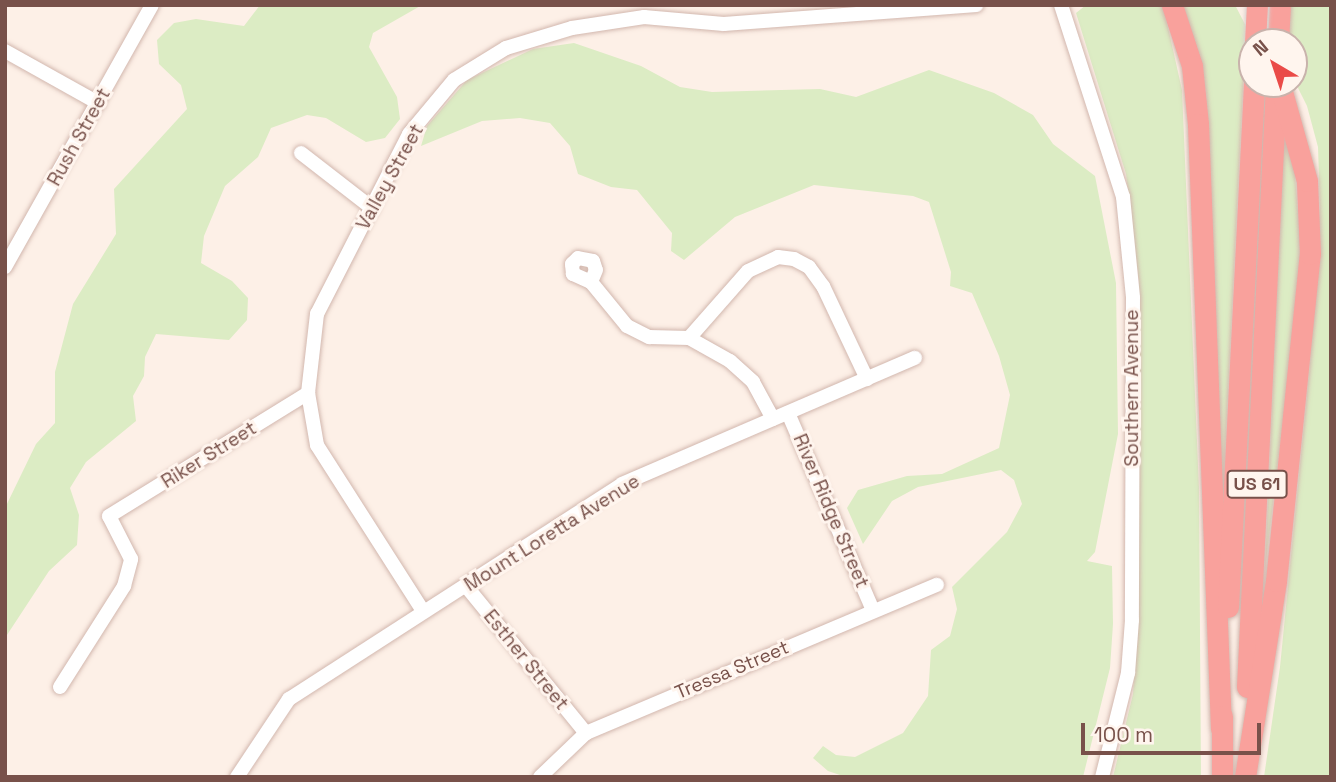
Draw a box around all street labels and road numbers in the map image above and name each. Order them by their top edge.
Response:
street label: Rush Street [43,84,115,190]
street label: Valley Street [352,120,428,234]
street label: Southern Avenue [1121,309,1143,467]
street label: Riker Street [157,417,261,493]
street label: River Ridge Street [788,431,874,591]
street label: Mount Loretta Avenue [460,470,644,596]
road number: US 61 [1226,470,1288,498]
street label: Esther Street [479,605,573,715]
street label: Tressa Street [672,636,792,704]

